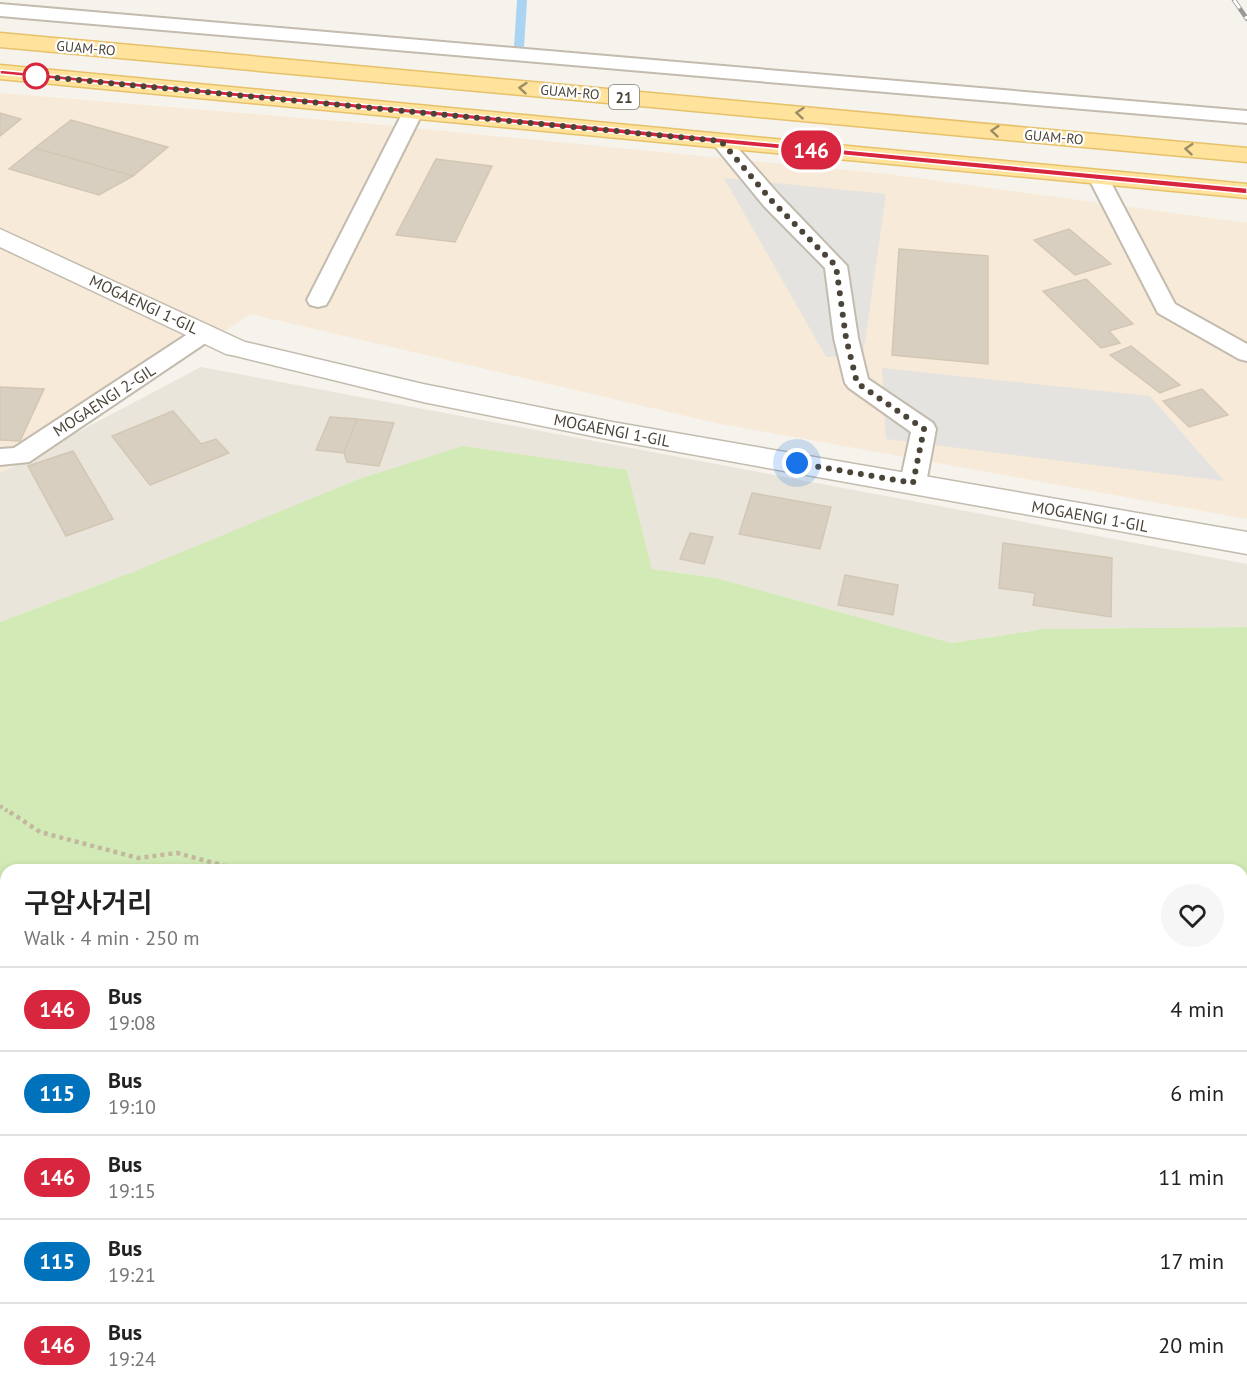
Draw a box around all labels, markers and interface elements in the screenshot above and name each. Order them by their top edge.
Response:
street label: GUAM-RO [56,36,116,60]
unlabelled marker [23,63,49,89]
street label: GUAM-RO [540,80,600,104]
one-way arrow [518,82,527,95]
road number: 21 [609,85,639,109]
one-way arrow [796,107,805,120]
one-way arrow [990,125,999,138]
street label: GUAM-RO [1024,125,1084,149]
line badge: 146 [776,130,846,170]
text: 146 [793,137,829,164]
one-way arrow [1184,143,1193,156]
street label: MOGAENGI 1-GIL [86,270,202,338]
street label: MOGAENGI 2-GIL [49,359,159,441]
street label: MOGAENGI 1-GIL [552,409,672,451]
your location [782,448,812,478]
street label: MOGAENGI 1-GIL [1030,496,1150,536]
text: 구암사거리 [24,884,153,921]
button: heart [1161,884,1224,947]
text: Walk · 4 min · 250 m [24,925,200,951]
text: Bus [108,982,142,1010]
text: 4 min [1170,995,1224,1023]
text: 146 [39,996,75,1023]
text: 19:08 [108,1010,156,1036]
text: Bus [108,1066,142,1094]
text: 6 min [1170,1079,1224,1107]
text: 115 [39,1080,75,1107]
text: 19:10 [108,1094,156,1120]
text: Bus [108,1150,142,1178]
text: 11 min [1158,1163,1224,1191]
text: 146 [39,1164,75,1191]
text: 19:15 [108,1178,156,1204]
text: Bus [108,1234,142,1262]
text: 17 min [1160,1247,1224,1275]
text: 115 [39,1248,75,1275]
text: 19:21 [108,1262,156,1288]
text: Bus [108,1318,142,1346]
text: 20 min [1158,1331,1224,1359]
text: 146 [39,1332,75,1359]
text: 19:24 [108,1346,156,1372]

